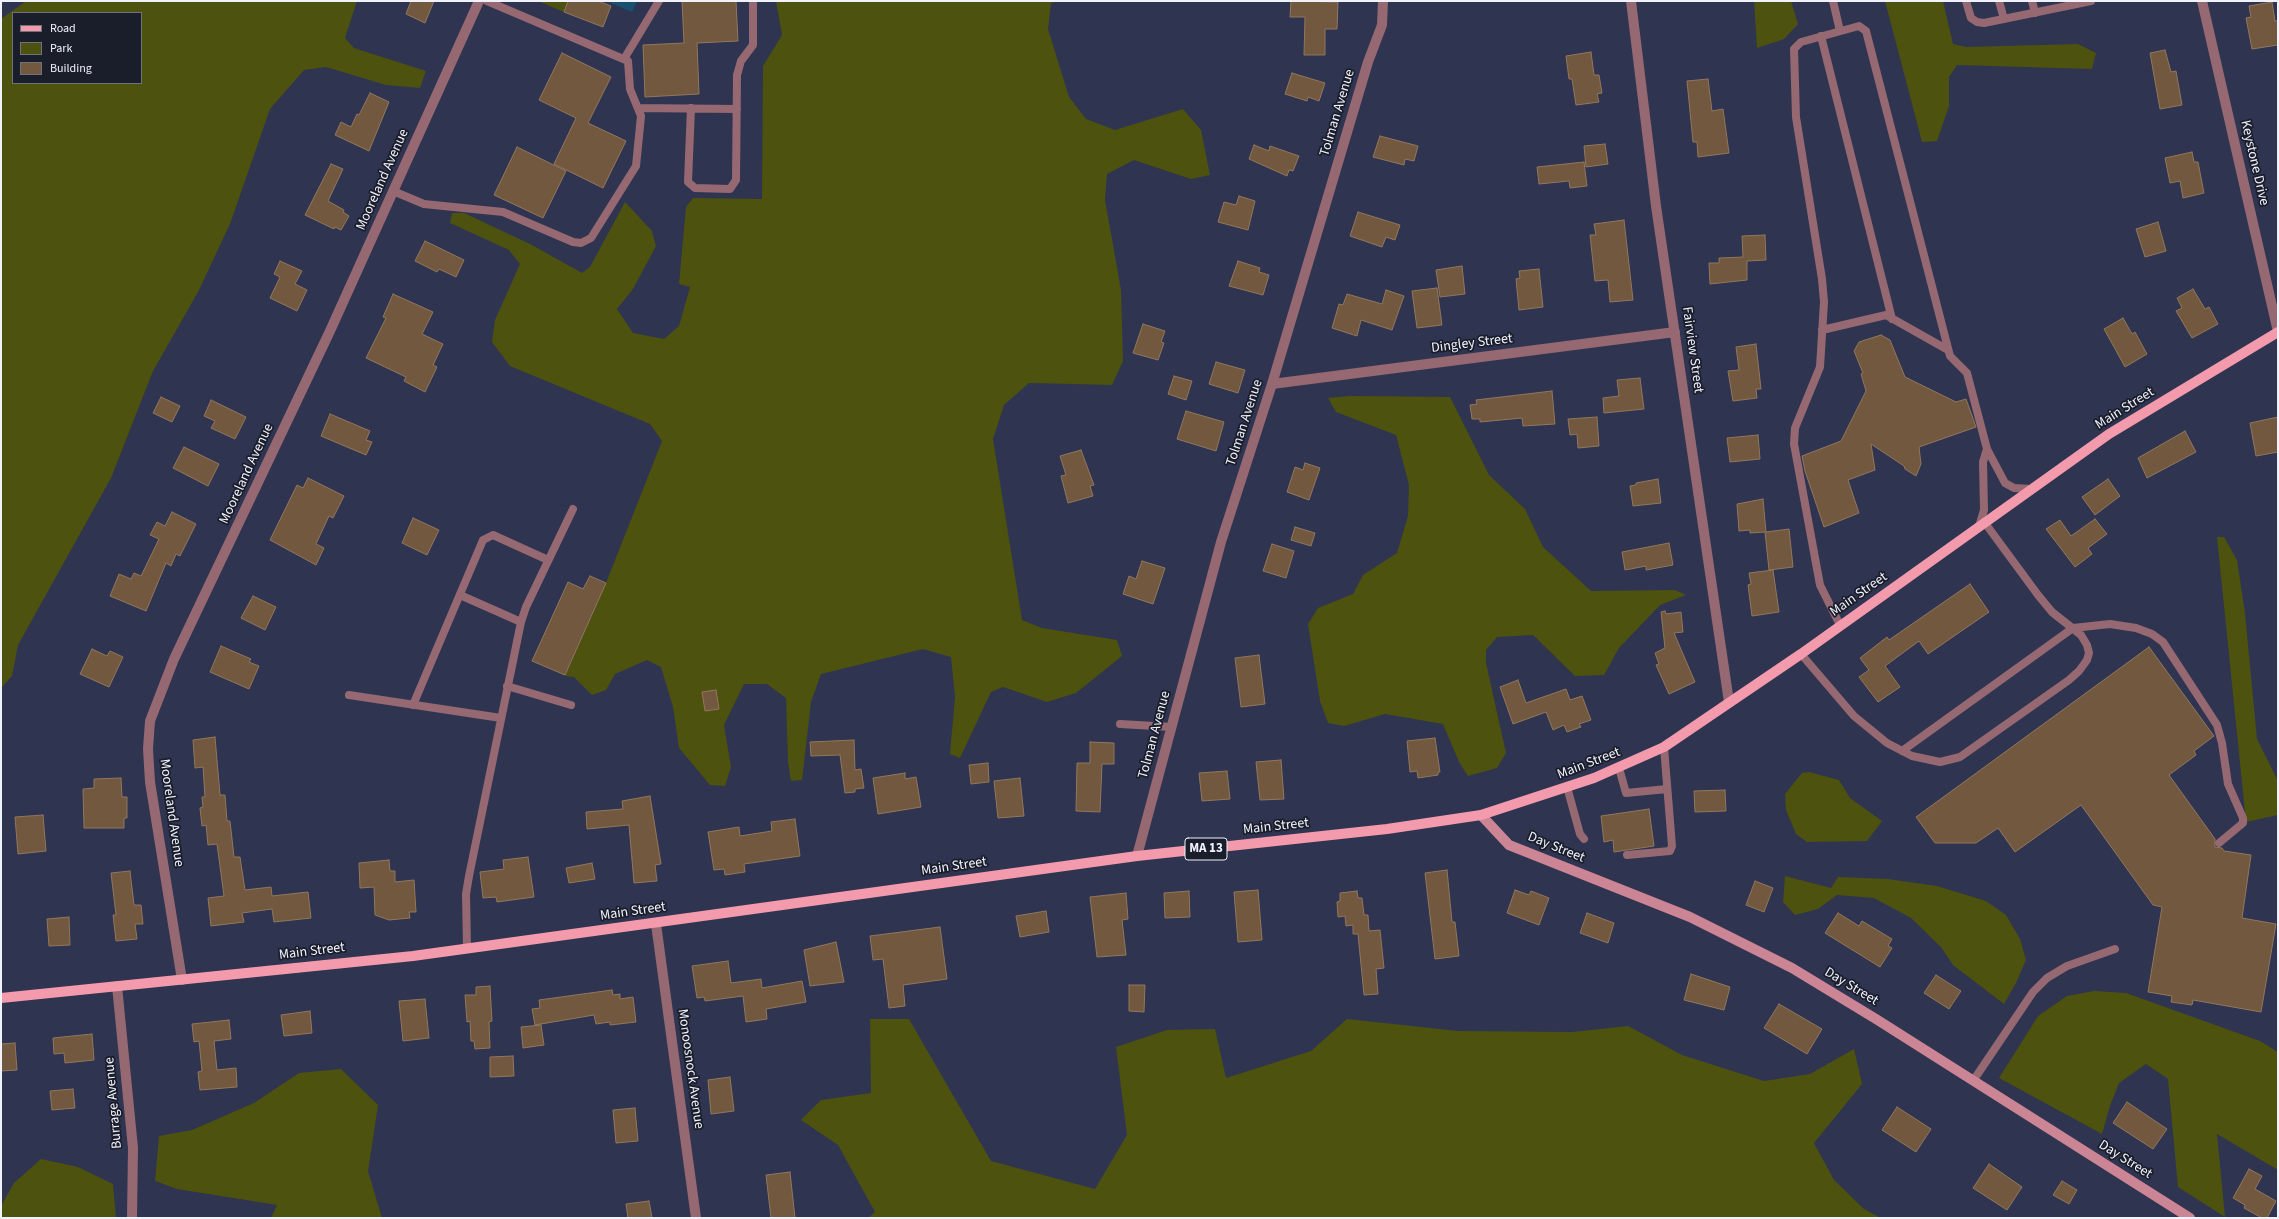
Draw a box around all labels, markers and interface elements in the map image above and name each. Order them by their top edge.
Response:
legend [12,12,142,84]
text: Road [50,20,76,37]
text: Park [50,40,72,57]
text: Building [50,60,92,77]
street label: Tolman Avenue [1317,68,1359,158]
street label: Keystone Drive [2236,119,2272,207]
street label: Mooreland Avenue [353,127,413,233]
street label: Fairview Street [1678,306,1706,394]
street label: Dingley Street [1430,331,1514,357]
street label: Tolman Avenue [1223,378,1267,468]
street label: Main Street [2092,384,2158,434]
street label: Mooreland Avenue [216,421,278,527]
street label: Main Street [1827,569,1891,621]
street label: Tolman Avenue [1135,689,1175,781]
street label: Main Street [1555,744,1623,784]
street label: Mooreland Avenue [155,758,187,868]
street label: Main Street [1242,815,1310,839]
street label: Day Street [1525,829,1587,867]
road number: MA 13 [1185,838,1227,860]
street label: Main Street [920,854,988,880]
street label: Main Street [599,899,667,925]
street label: Main Street [278,940,346,964]
street label: Day Street [1821,964,1881,1010]
street label: Monoosnock Avenue [673,1008,707,1130]
street label: Burrage Avenue [102,1056,126,1150]
street label: Day Street [2095,1137,2155,1183]

